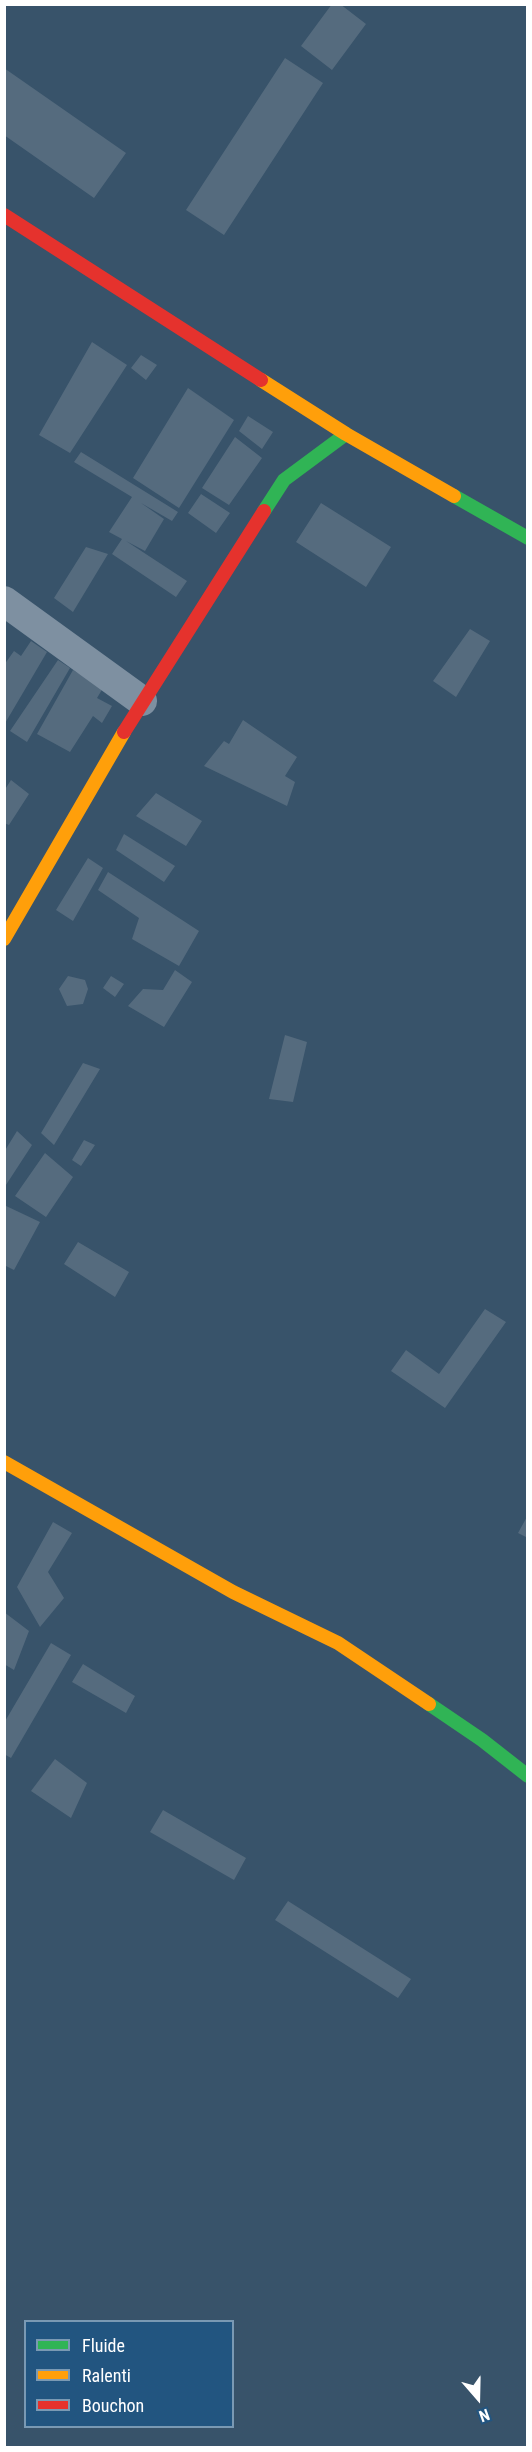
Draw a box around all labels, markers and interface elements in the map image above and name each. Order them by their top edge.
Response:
legend [24,2320,234,2428]
text: Fluide [82,2335,125,2356]
text: Ralenti [82,2365,131,2386]
north arrow [448,2368,508,2428]
text: Bouchon [82,2395,144,2416]
text: N [476,2405,492,2426]

